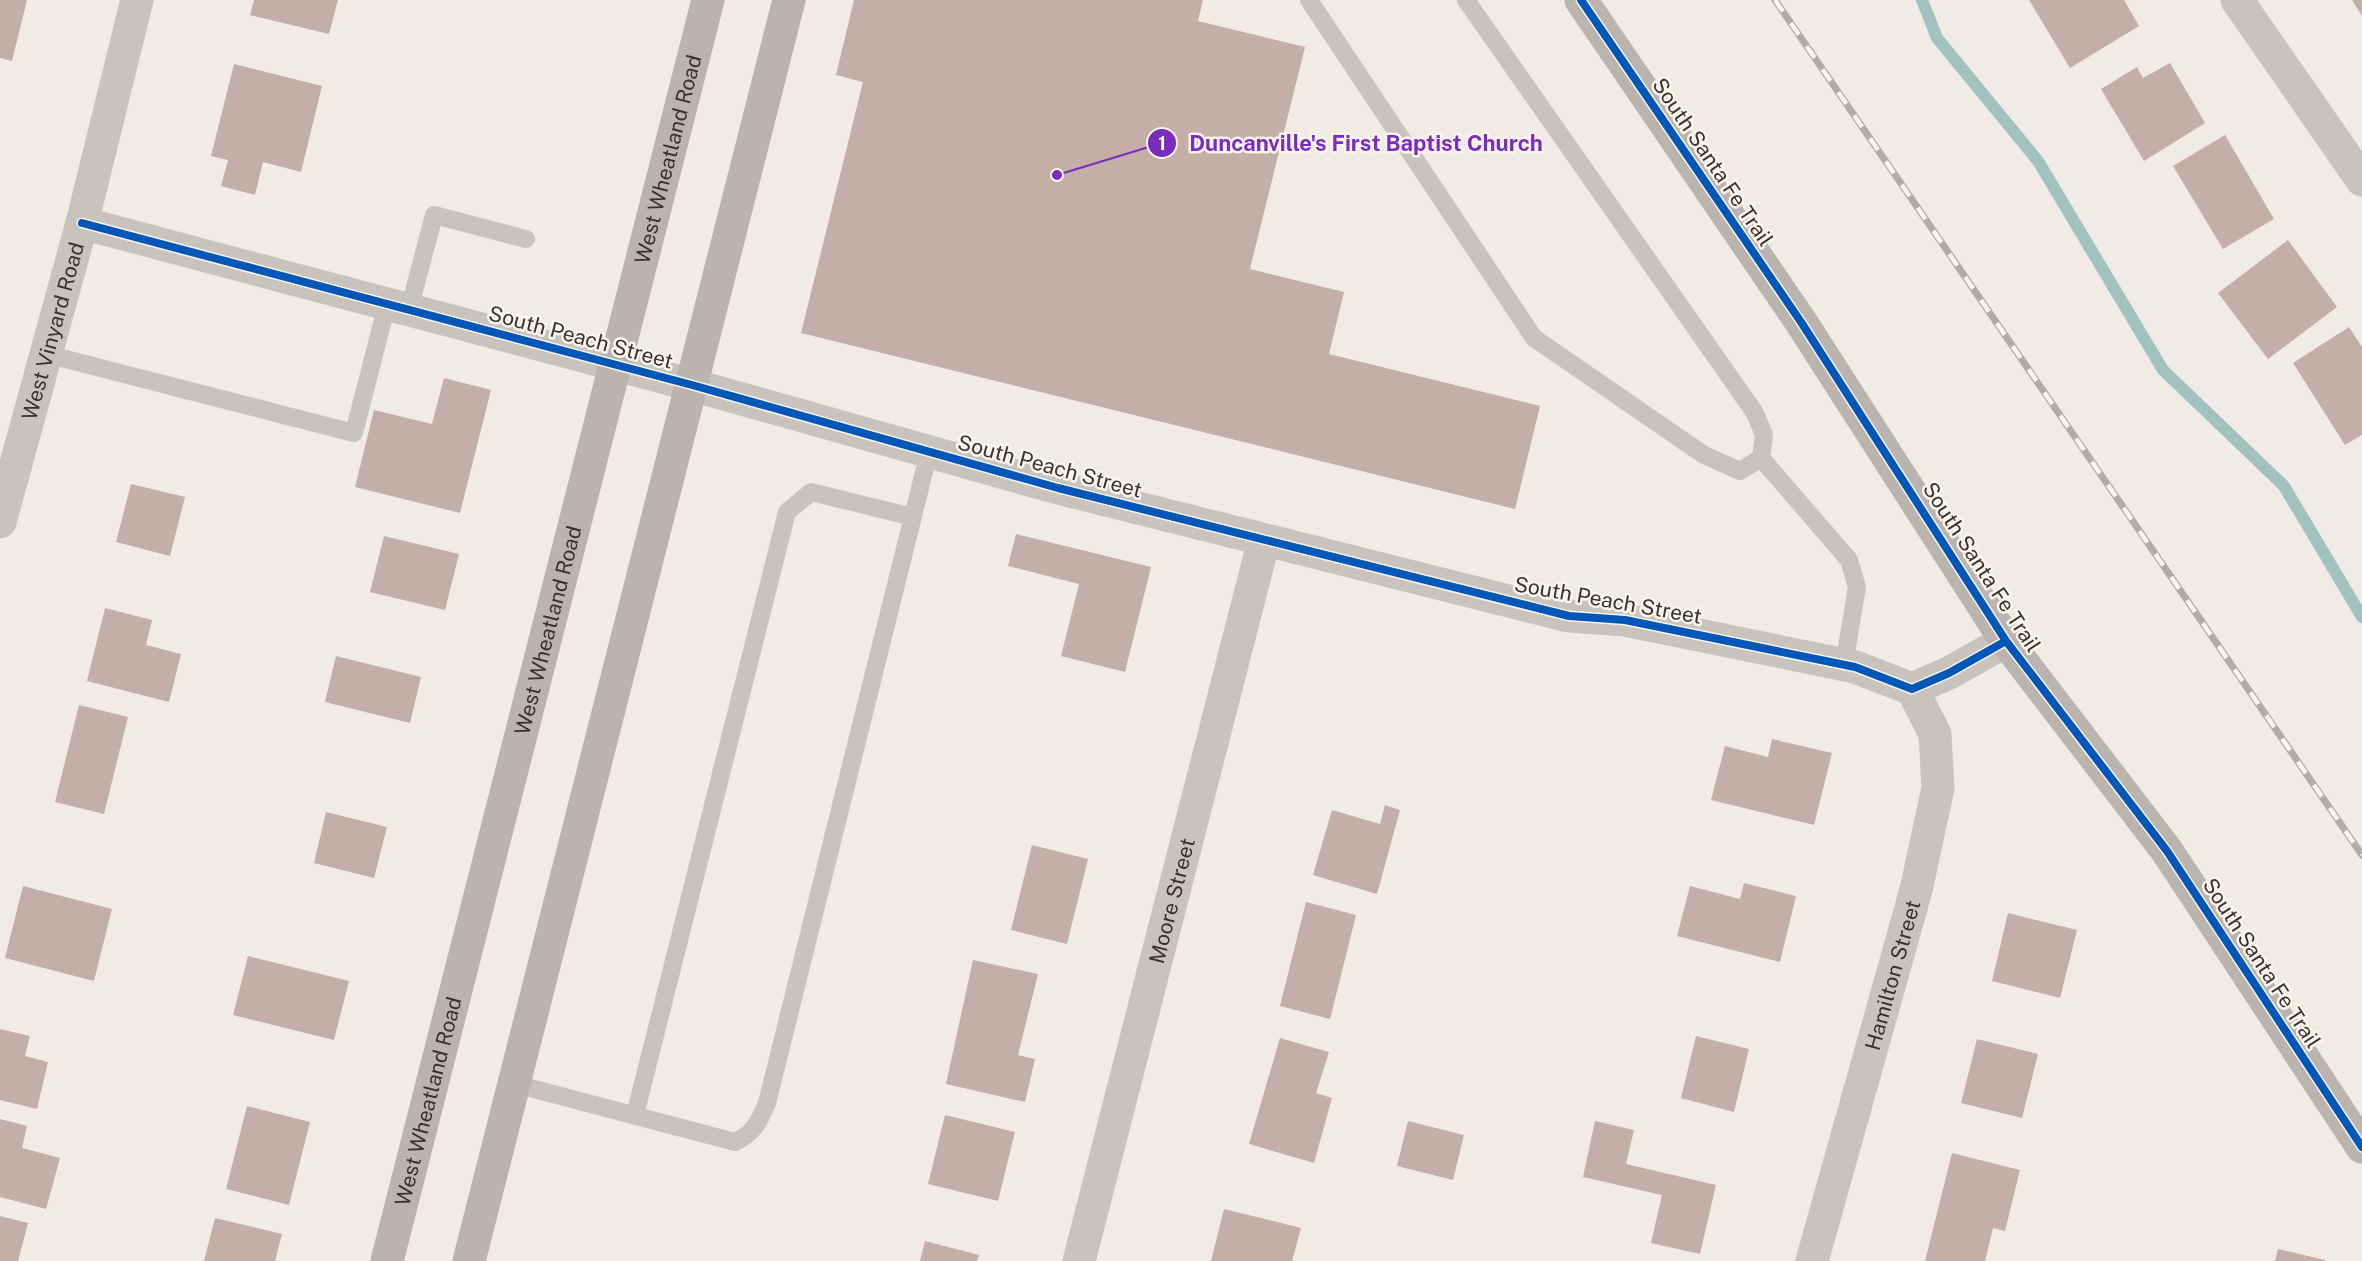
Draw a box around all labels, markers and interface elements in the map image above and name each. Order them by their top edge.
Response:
street label: West Wheatland Road [629,52,706,266]
street label: South Santa Fe Trail [1647,73,1779,251]
callout: Duncanville's First Baptist Church [1147,123,1555,163]
text: Duncanville's First Baptist Church [1189,130,1543,156]
text: 1 [1158,133,1166,154]
street label: West Vinyard Road [16,239,89,423]
street label: South Peach Street [486,300,676,374]
street label: South Peach Street [955,429,1145,503]
street label: South Santa Fe Trail [1918,477,2046,657]
street label: West Wheatland Road [509,523,586,737]
street label: South Peach Street [1512,571,1704,629]
street label: Moore Street [1143,835,1200,966]
street label: South Santa Fe Trail [2198,873,2326,1053]
street label: Hamilton Street [1859,897,1925,1053]
street label: West Wheatland Road [389,994,466,1208]

